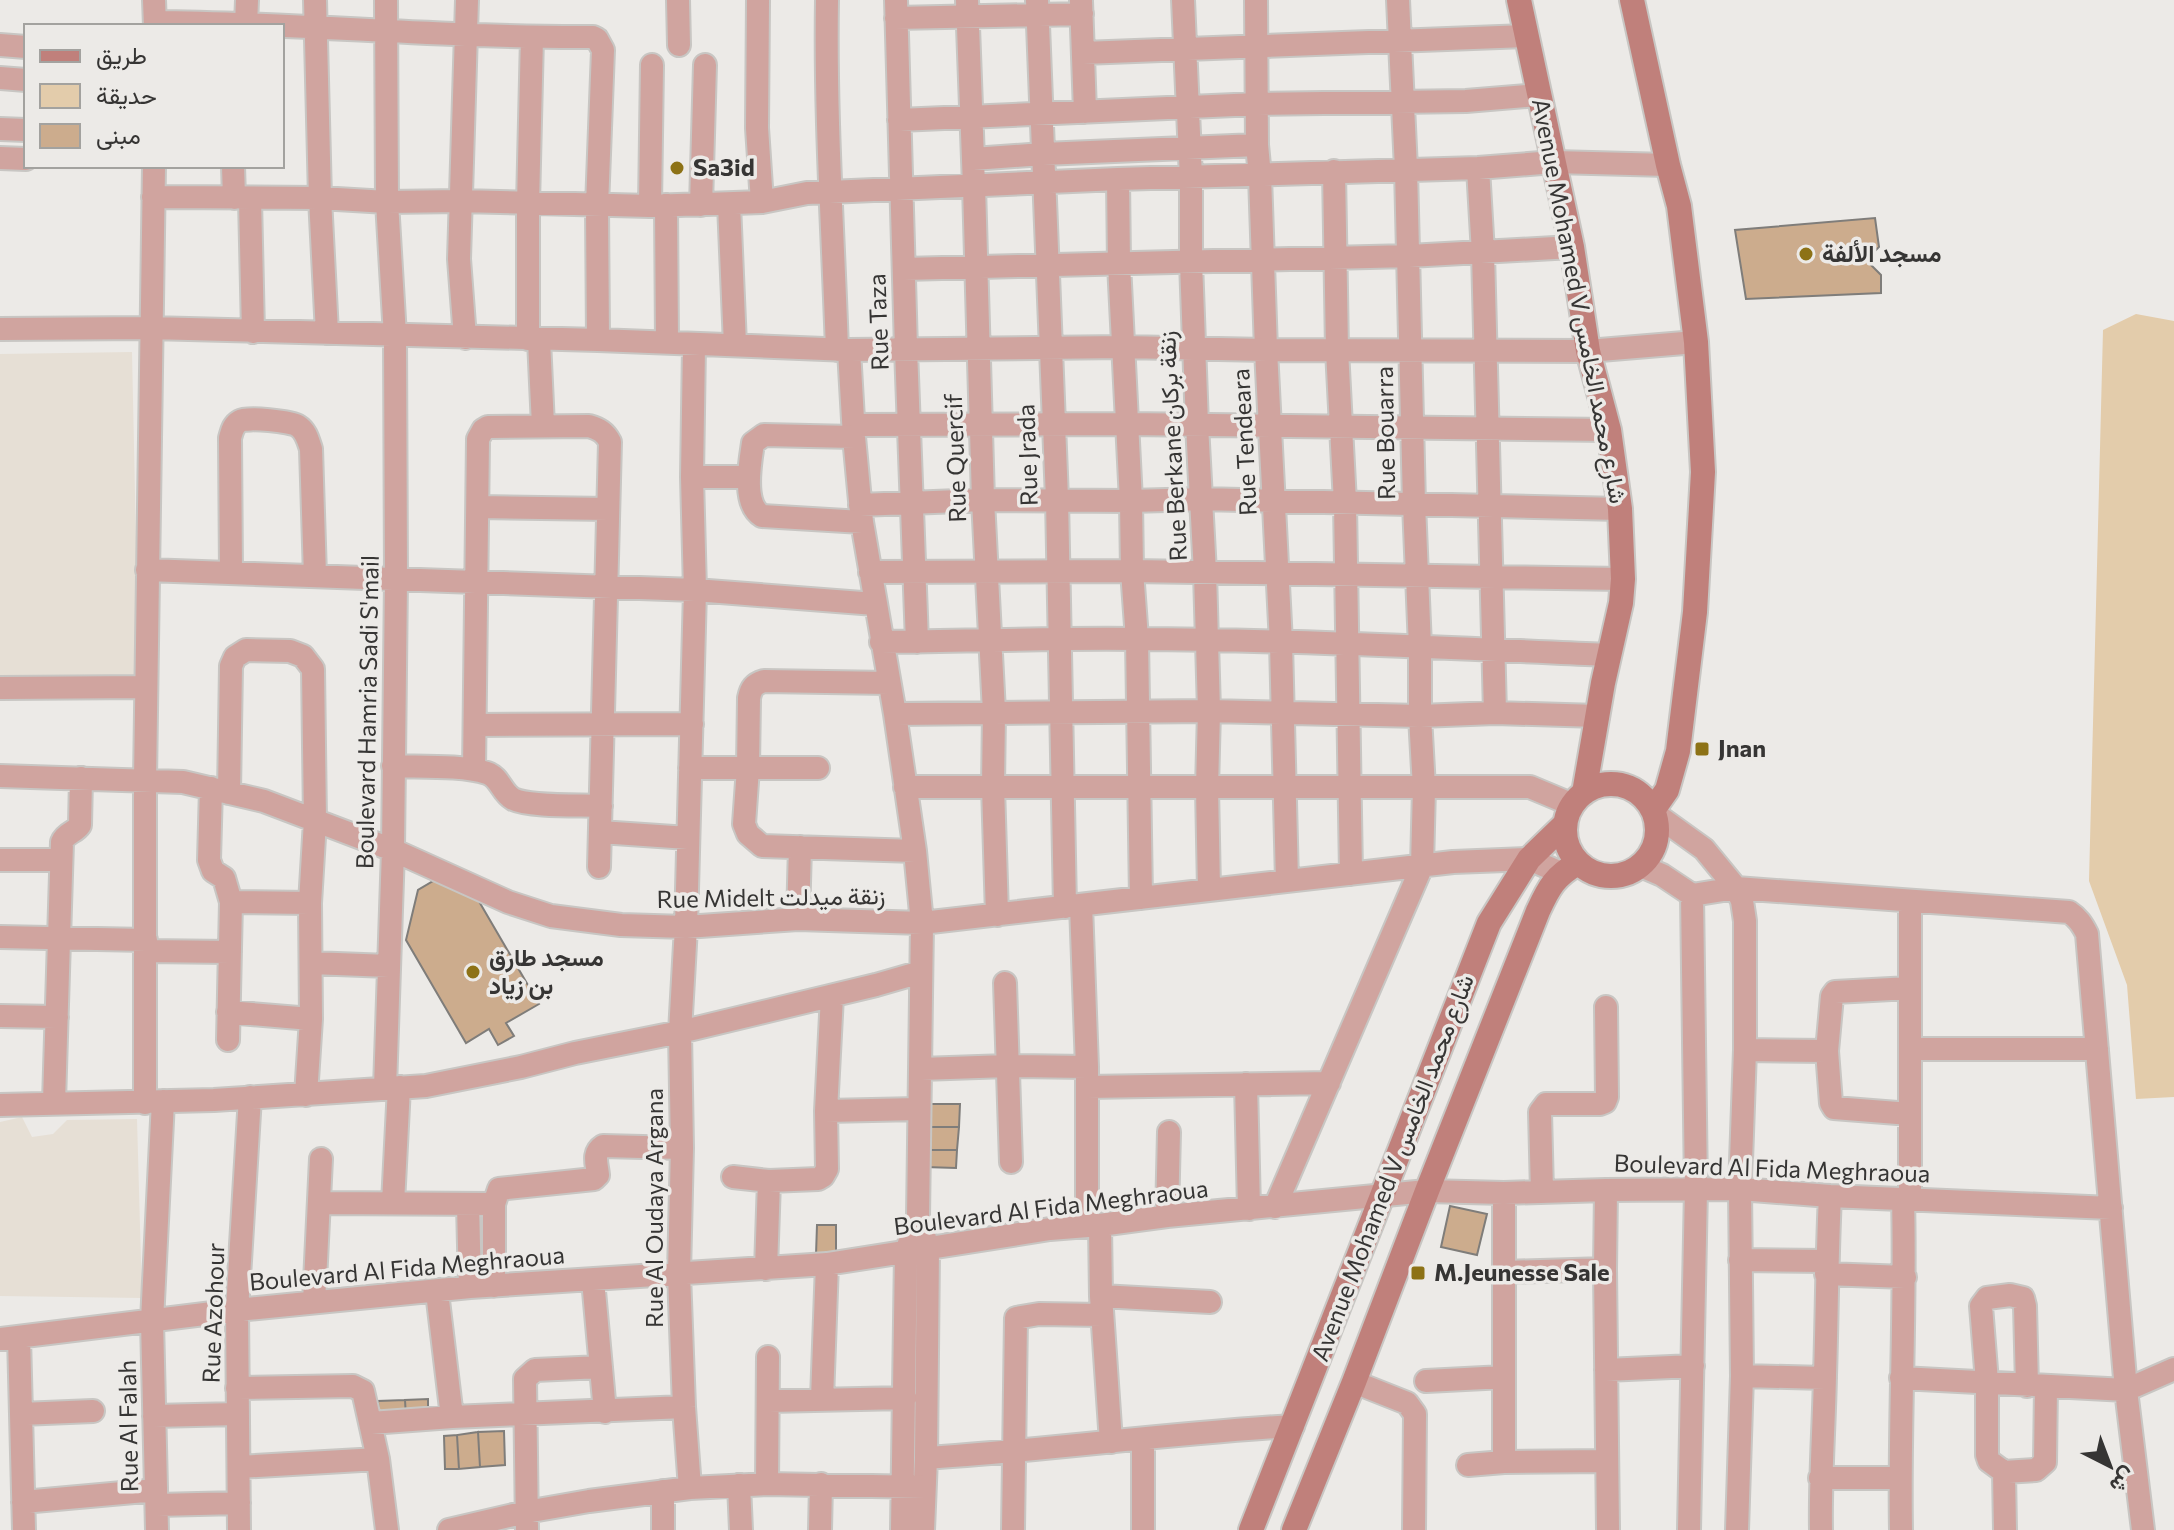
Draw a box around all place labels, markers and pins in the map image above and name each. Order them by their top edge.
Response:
place label: Sa3id [693,152,755,181]
marker: Sa3id [668,159,686,177]
place label: مسجد الألفة [1822,238,1942,268]
marker: مسجد الألفة [1797,245,1815,263]
place label: Jnan [1718,733,1766,762]
marker: Jnan [1693,740,1711,758]
place label: مسجد طارق بن زياد [489,942,604,1001]
marker: مسجد طارق بن زياد [464,963,482,981]
place label: M.Jeunesse Sale [1434,1257,1610,1286]
marker: M.Jeunesse Sale [1409,1264,1427,1282]

